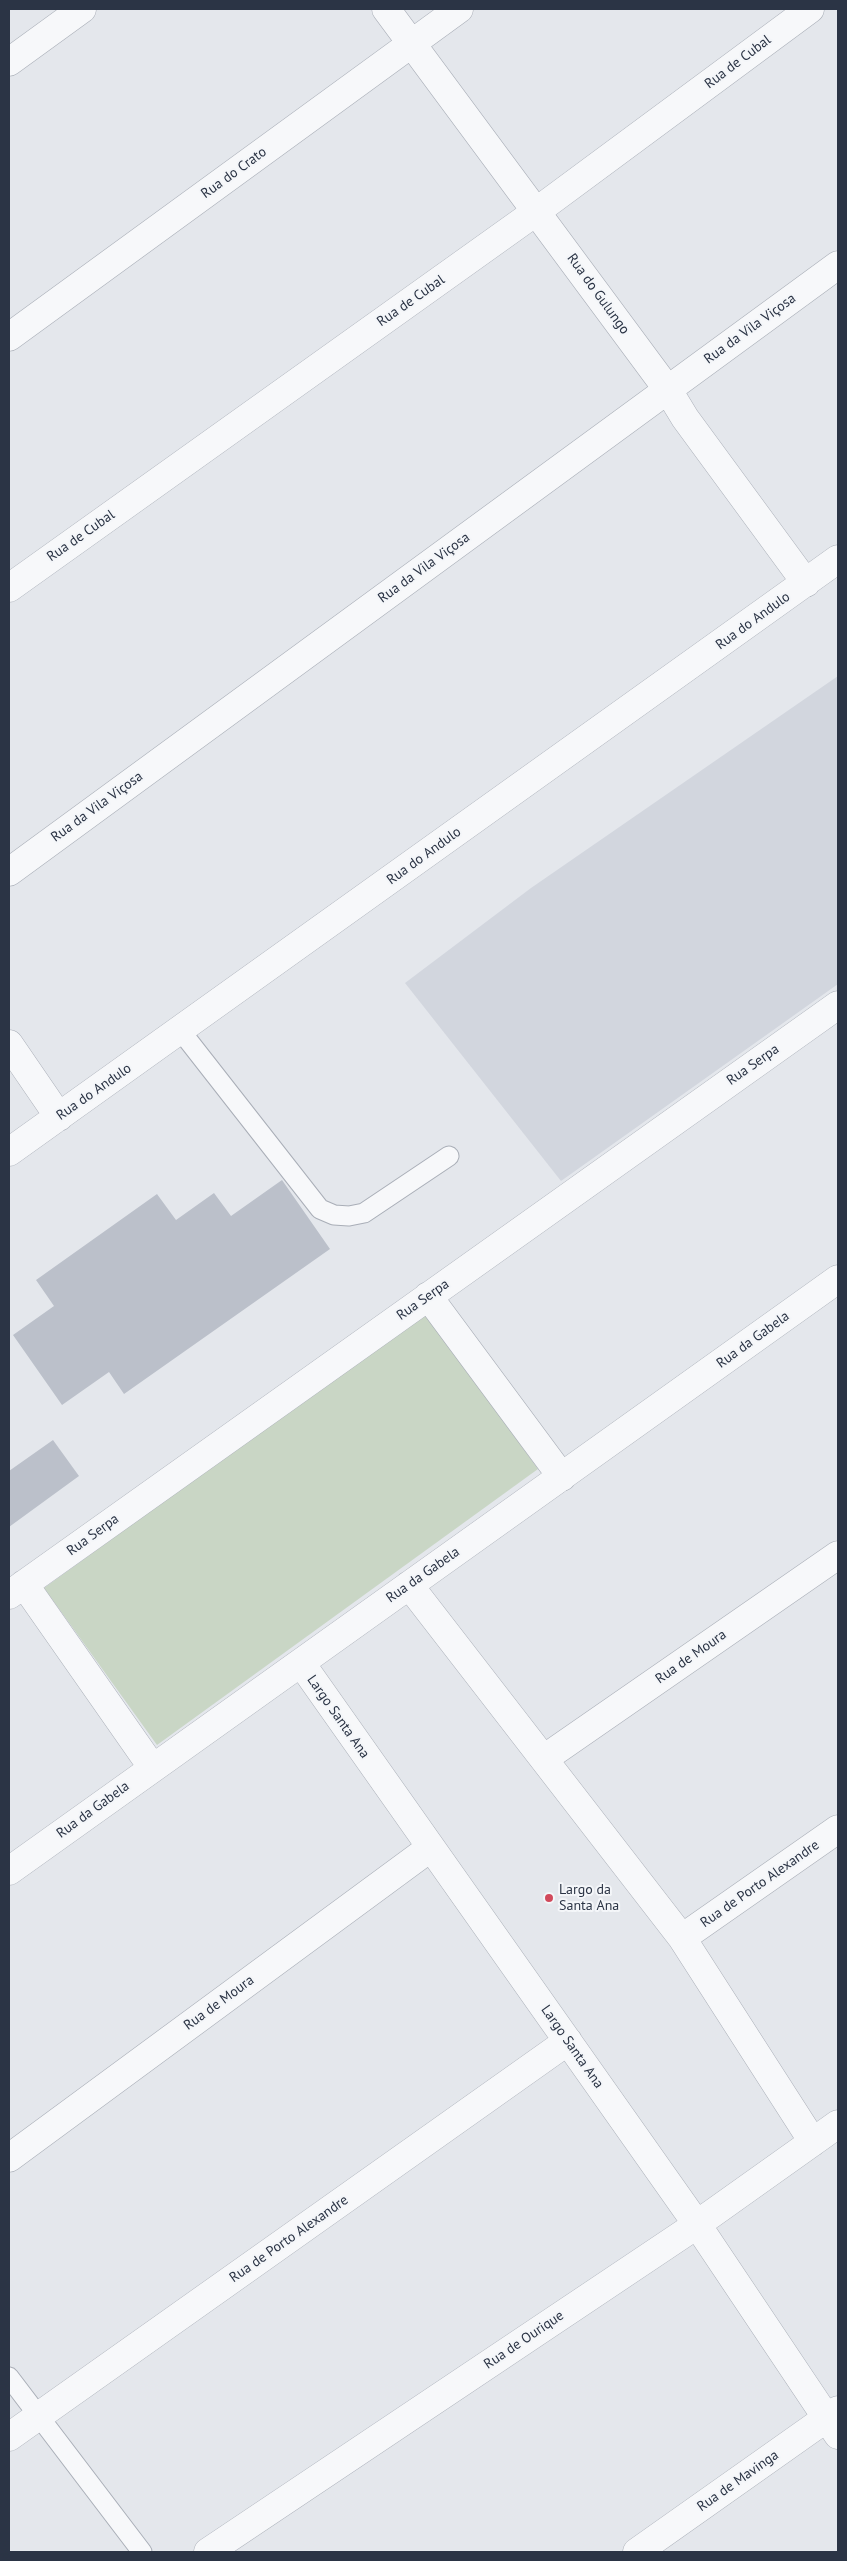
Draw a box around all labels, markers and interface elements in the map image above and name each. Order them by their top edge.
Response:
street label: Rua de Cubal [702,32,774,92]
street label: Rua do Crato [198,144,270,202]
street label: Rua do Gulungo [563,250,633,338]
street label: Rua de Cubal [374,272,448,330]
street label: Rua da Vila Viçosa [701,290,799,368]
street label: Rua de Cubal [44,507,118,565]
street label: Rua da Vila Viçosa [375,529,473,607]
street label: Rua do Andulo [713,588,793,654]
street label: Rua da Vila Viçosa [48,768,146,846]
street label: Rua do Andulo [384,823,464,889]
street label: Rua Serpa [724,1041,782,1089]
street label: Rua do Andulo [53,1060,135,1124]
street label: Rua Serpa [394,1276,452,1324]
street label: Rua da Gabela [713,1308,793,1372]
street label: Rua Serpa [64,1510,122,1560]
street label: Rua da Gabela [383,1543,463,1607]
street label: Rua de Moura [652,1626,730,1688]
street label: Largo Santa Ana [303,1672,373,1762]
street label: Rua da Gabela [53,1778,133,1842]
street label: Rua de Porto Alexandre [697,1837,823,1931]
place label: Largo da Santa Ana [559,1882,619,1914]
marker: Largo da Santa Ana [543,1892,555,1904]
street label: Rua de Moura [181,1972,257,2034]
street label: Largo Santa Ana [537,2002,607,2092]
street label: Rua de Porto Alexandre [226,2192,352,2286]
street label: Rua de Ourique [481,2307,567,2373]
street label: Rua de Mavinga [694,2447,782,2515]

